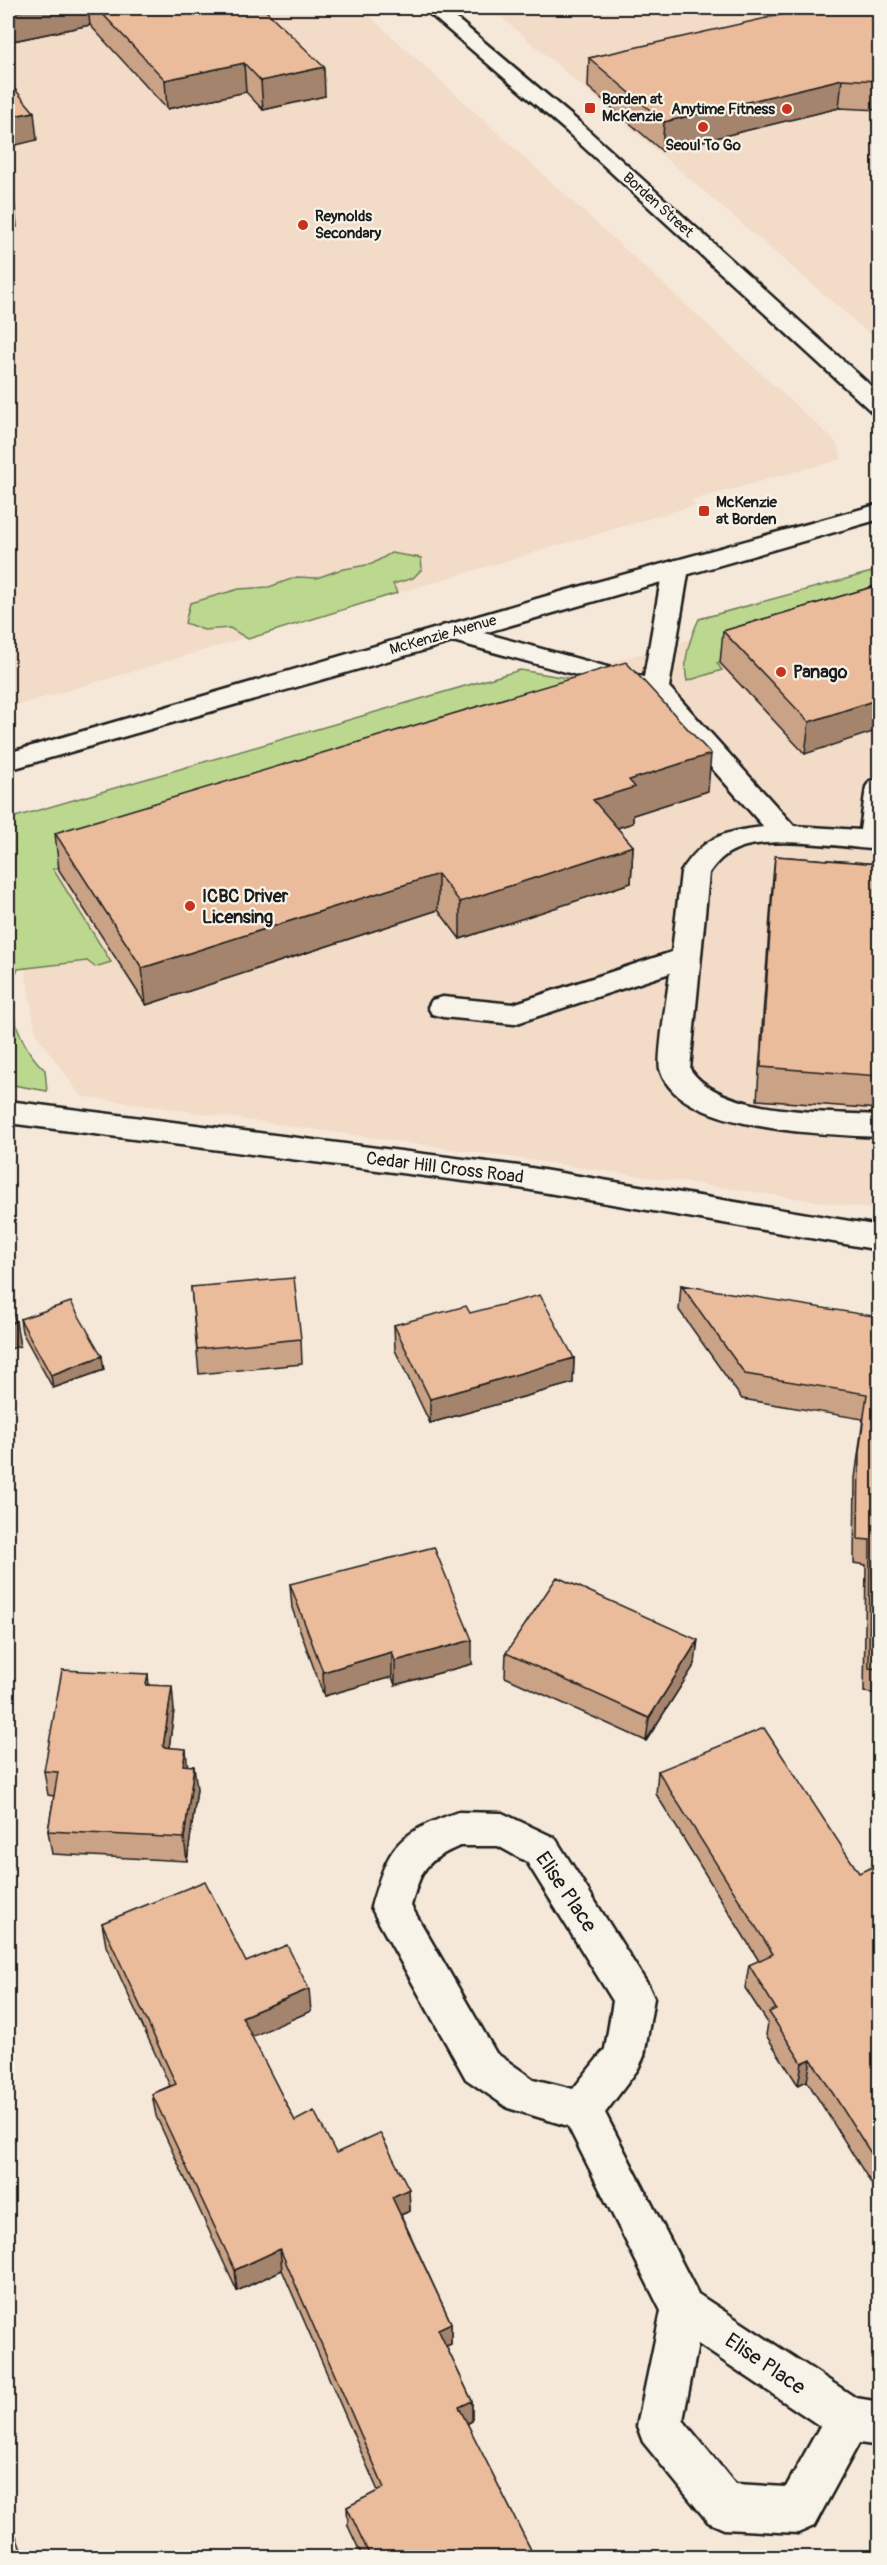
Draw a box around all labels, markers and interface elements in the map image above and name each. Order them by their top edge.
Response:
place label: Borden at McKenzie [602,90,664,126]
place label: Anytime Fitness [671,100,775,119]
marker: Borden at McKenzie [583,101,597,115]
marker: Anytime Fitness [780,102,794,116]
marker: Seoul To Go [696,120,710,134]
place label: Seoul To Go [665,136,741,155]
street label: Borden Street [619,168,698,242]
place label: Reynolds Secondary [315,207,382,243]
marker: Reynolds Secondary [296,218,310,232]
place label: McKenzie at Borden [716,493,778,529]
marker: McKenzie at Borden [697,504,711,518]
street label: McKenzie Avenue [387,611,499,659]
place label: Panago [793,661,848,684]
marker: Panago [774,665,788,679]
place label: ICBC Driver Licensing [202,885,289,929]
marker: ICBC Driver Licensing [183,899,197,913]
street label: Cedar Hill Cross Road [365,1147,525,1189]
street label: Elise Place [529,1847,603,1938]
street label: Elise Place [720,2327,811,2401]

